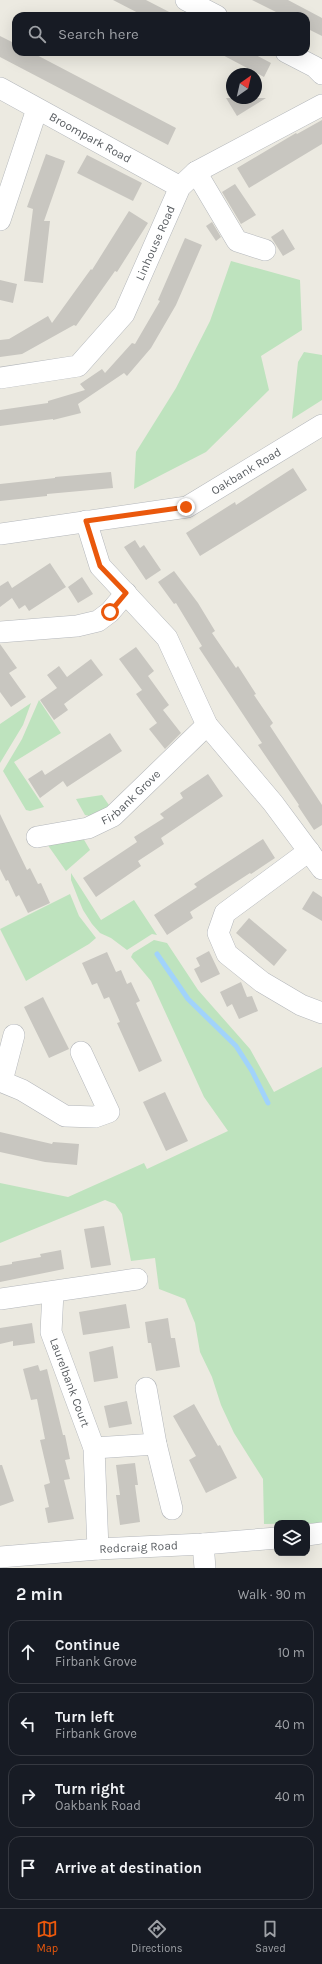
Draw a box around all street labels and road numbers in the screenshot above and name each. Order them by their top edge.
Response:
street label: Broompark Road [47,109,134,166]
street label: Linhouse Road [133,203,178,283]
street label: Oakbank Road [208,445,284,498]
street label: Firbank Grove [99,767,163,828]
street label: Laurelbank Court [47,1336,93,1430]
street label: Redcraig Road [99,1538,178,1556]

